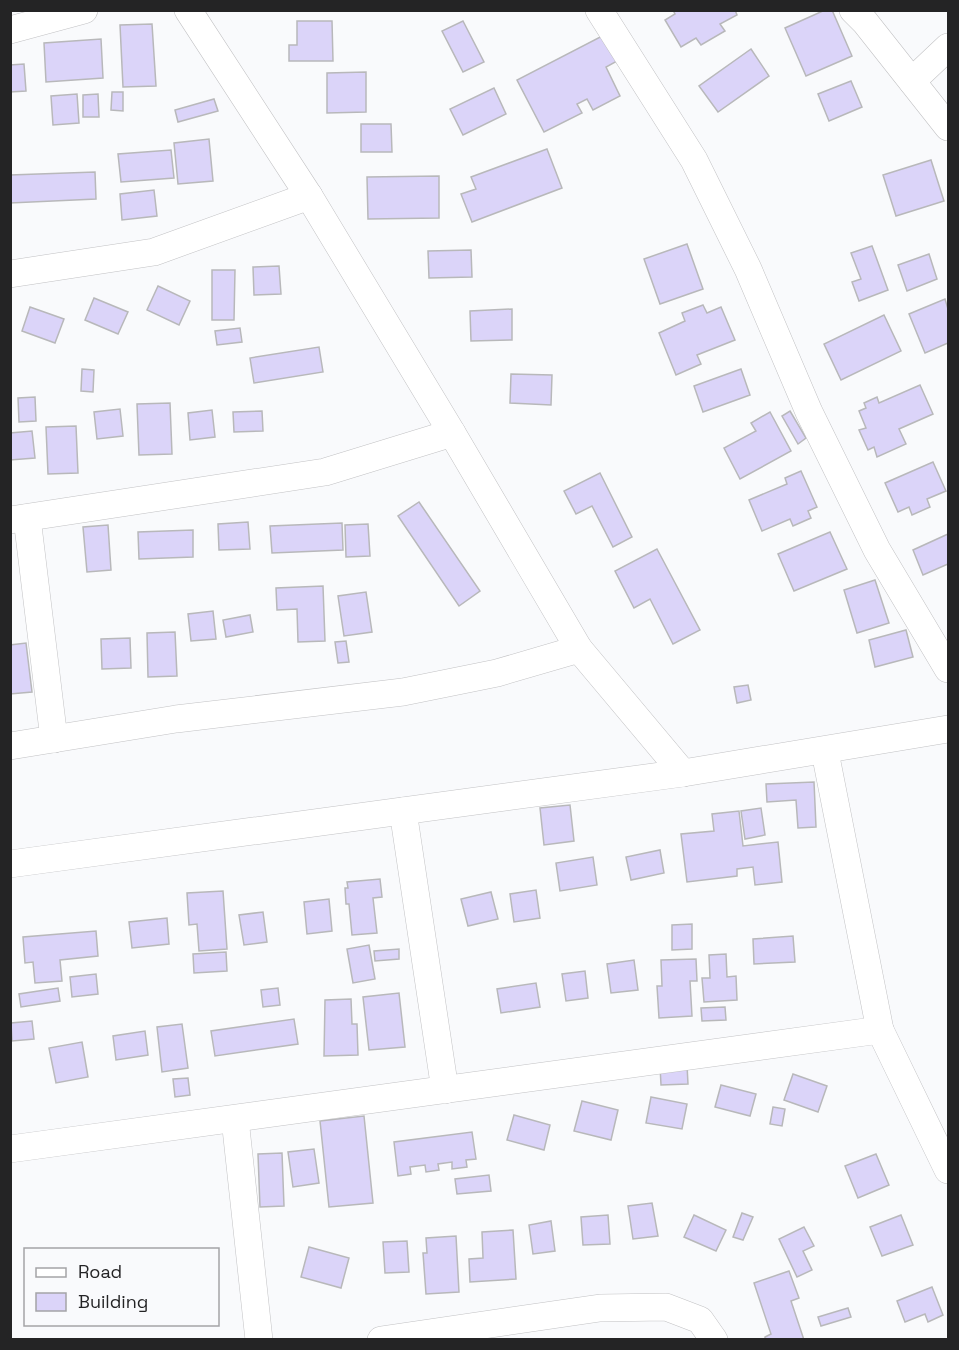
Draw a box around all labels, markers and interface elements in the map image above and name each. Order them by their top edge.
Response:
legend [24,1248,219,1326]
text: Road [78,1260,122,1283]
text: Building [78,1290,148,1313]

